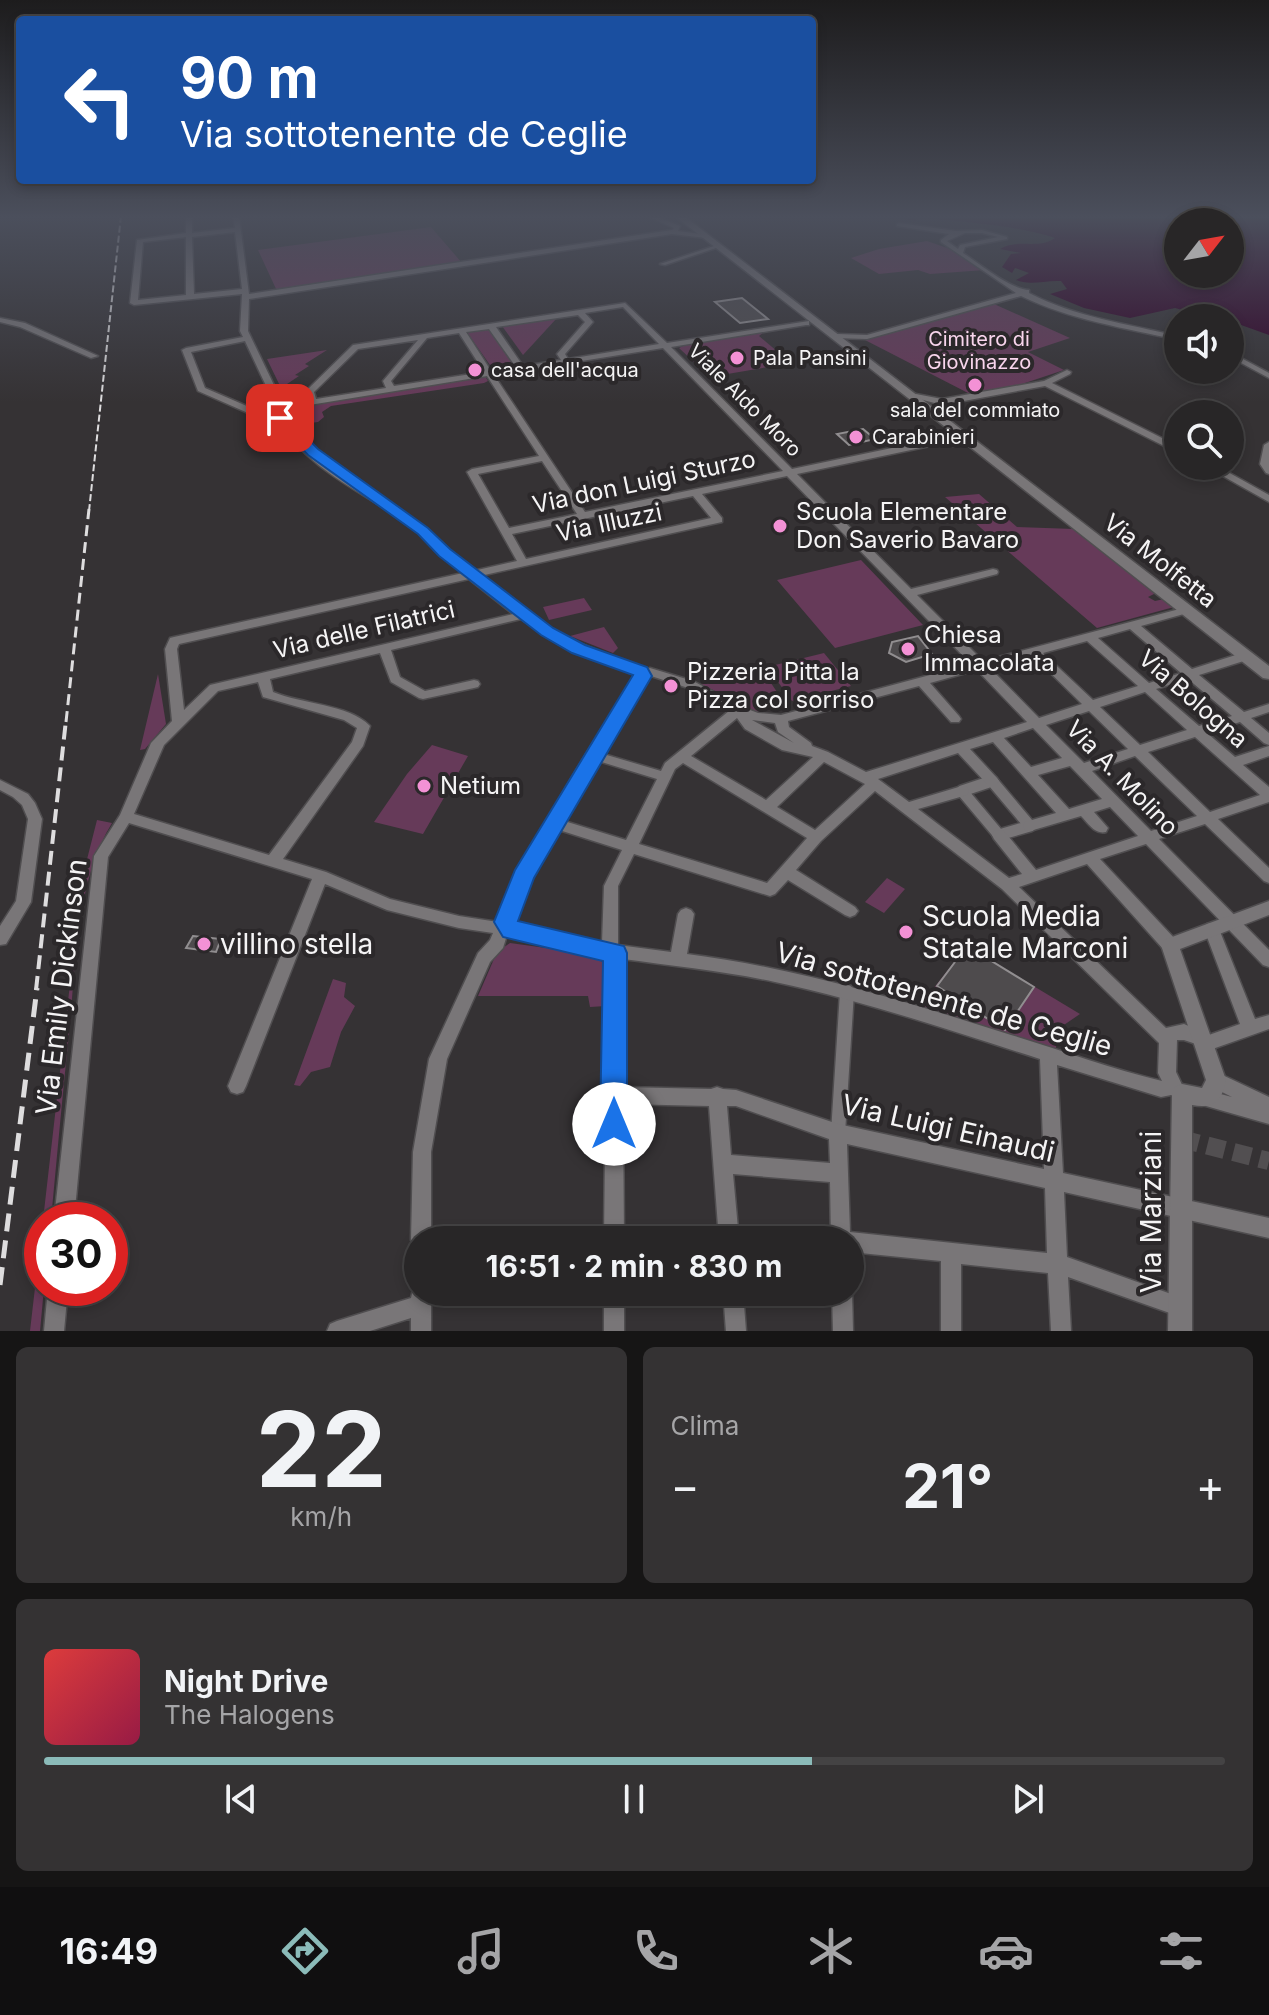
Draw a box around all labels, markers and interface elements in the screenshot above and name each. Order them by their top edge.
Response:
text: 90 m [180,44,319,112]
icon: left [48,48,152,152]
text: Via sottotenente de Ceglie [180,112,628,156]
north arrow [1164,208,1244,288]
map controls [1164,208,1244,480]
button: sound [1164,304,1244,384]
park label: Cimitero di Giovinazzo [927,327,1031,374]
street label: Viale Aldo Moro [684,339,806,461]
place label: Pala Pansini [753,346,867,370]
marker: Pala Pansini [728,349,746,367]
place label: casa dell'acqua [491,358,639,382]
marker: casa dell'acqua [466,361,484,379]
marker: sala del commiato [966,376,984,394]
pin [246,384,314,452]
icon: arrive [258,396,302,440]
place label: sala del commiato [890,398,1060,422]
button: search [1164,400,1244,480]
place label: Carabinieri [872,425,975,449]
marker: Carabinieri [847,428,865,446]
street label: Via don Luigi Sturzo [530,444,758,519]
street label: Via Illuzzi [553,497,664,548]
place label: Scuola Elementare Don Saverio Bavaro [796,497,1019,554]
street label: Via Molfetta [1098,508,1223,614]
marker: Scuola Elementare Don Saverio Bavaro [771,517,789,535]
street label: Via delle Filatrici [270,595,458,665]
place label: Chiesa Immacolata [924,620,1055,677]
marker: Chiesa Immacolata [899,640,917,658]
street label: Via Bologna [1133,643,1254,754]
place label: Pizzeria Pitta la Pizza col sorriso [687,657,874,714]
marker: Pizzeria Pitta la Pizza col sorriso [662,677,680,695]
street label: Via A. Molino [1060,714,1185,841]
place label: Netium [440,771,521,800]
marker: Netium [415,777,433,795]
street label: Via Emily Dickinson [28,857,94,1117]
place label: Scuola Media Statale Marconi [922,899,1128,965]
marker: Scuola Media Statale Marconi [897,923,915,941]
place label: villino stella [220,927,373,961]
marker: villino stella [195,935,213,953]
street label: Via sottotenente de Ceglie [772,935,1116,1063]
position arrow [572,1082,656,1166]
street label: Via Luigi Einaudi [838,1087,1058,1169]
street label: Via Marziani [1134,1131,1168,1293]
speed limit sign: 30 [24,1202,128,1306]
text: 16:51 · 2 min · 830 m [486,1248,782,1284]
text: 22 [256,1386,387,1512]
text: Clima [671,1410,739,1441]
text: 21° [902,1450,993,1522]
text: − [671,1459,700,1513]
text: + [1196,1459,1225,1513]
text: km/h [290,1501,352,1532]
text: Night Drive [164,1663,328,1699]
text: The Halogens [164,1699,335,1730]
icon: previous [219,1777,263,1821]
icon: pause [612,1777,656,1821]
icon: next [1006,1777,1050,1821]
icon: directions [277,1923,333,1979]
icon: music [453,1923,509,1979]
icon: phone [628,1923,684,1979]
icon: climate [803,1923,859,1979]
icon: car [978,1923,1034,1979]
icon: filters [1153,1923,1209,1979]
text: 16:49 [60,1929,158,1973]

